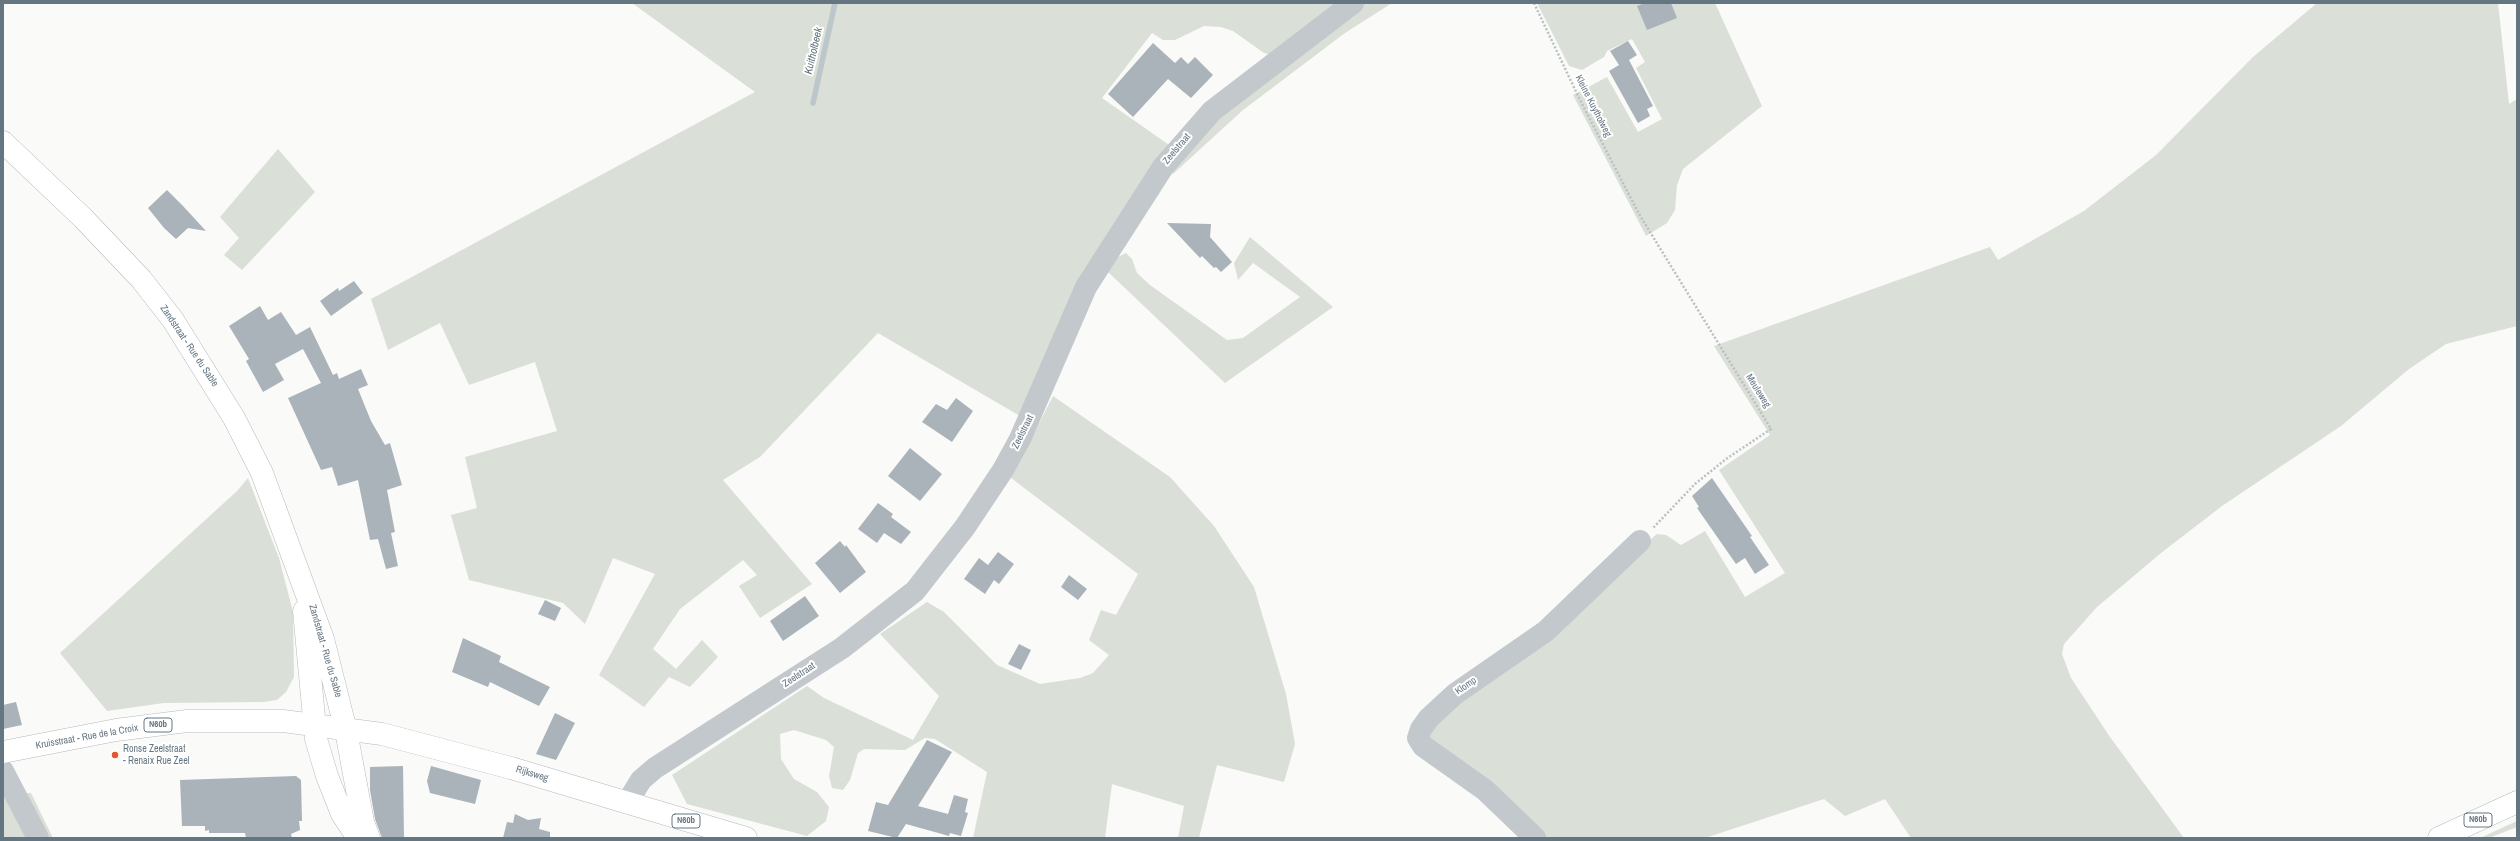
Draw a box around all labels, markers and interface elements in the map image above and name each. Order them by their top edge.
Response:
water label: Kuitholbeek [802,26,826,76]
street label: Kleine Kuytholweg [1572,73,1614,139]
street label: Zeelstraat [1161,131,1193,167]
street label: Zandstraat - Rue du Sable [157,303,221,389]
street label: Meuleweg [1743,372,1773,410]
street label: Zeelstraat [1010,413,1036,451]
street label: Zandstraat - Rue du Sable [306,603,344,699]
street label: Zeelstraat [780,660,818,690]
street label: Klomp [1453,674,1479,698]
road number: N60b [144,718,172,732]
street label: Kruisstraat - Rue de la Croix [35,722,139,752]
place label: Ronse Zeelstraat - Renaix Rue Zeel [123,743,190,766]
marker: Ronse Zeelstraat - Renaix Rue Zeel [110,750,120,760]
street label: Rijksweg [514,763,550,785]
road number: N60b [2464,813,2492,827]
road number: N60b [672,814,700,828]

